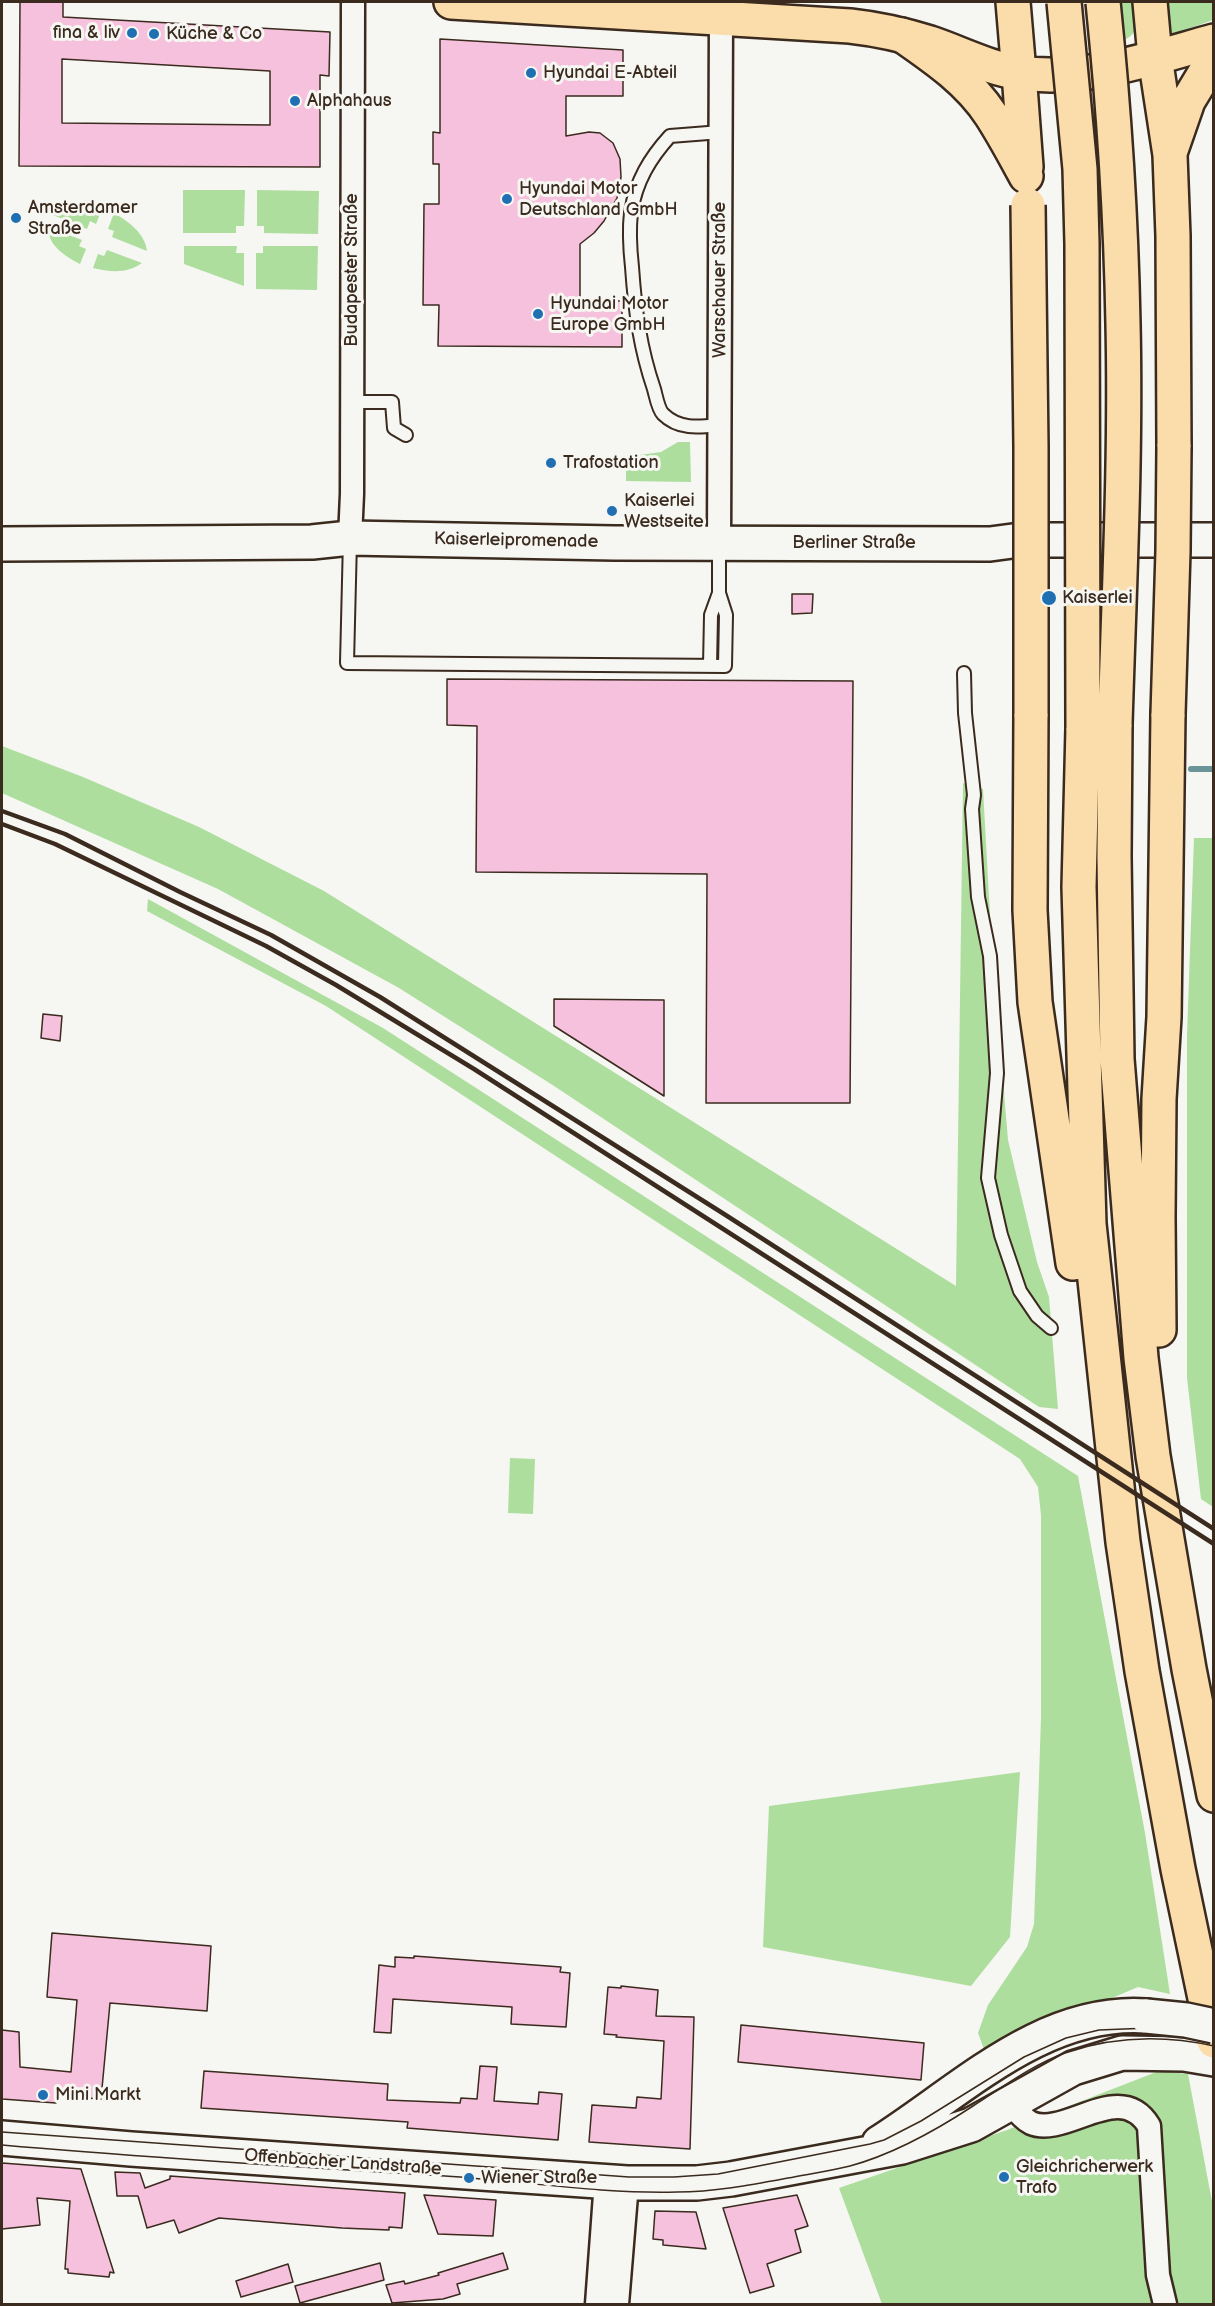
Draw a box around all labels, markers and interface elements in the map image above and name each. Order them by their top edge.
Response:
place label: fina & liv [53,22,120,44]
place label: Küche & Co [166,23,262,45]
marker: fina & liv [125,26,139,40]
marker: Küche & Co [147,27,161,41]
place label: Hyundai E-Abteil [543,62,677,84]
marker: Hyundai E-Abteil [524,66,538,80]
place label: Alphahaus [307,90,392,112]
marker: Alphahaus [288,94,302,108]
place label: Hyundai Motor Deutschland GmbH [519,178,678,220]
marker: Hyundai Motor Deutschland GmbH [500,192,514,206]
street label: Budapester Straße [341,193,363,347]
place label: Amsterdamer Straße [28,197,137,240]
street label: Warschauer Straße [709,202,731,358]
marker: Amsterdamer Straße [9,211,23,225]
place label: Hyundai Motor Europe GmbH [550,293,668,336]
marker: Hyundai Motor Europe GmbH [531,307,545,321]
place label: Trafostation [563,452,659,474]
marker: Trafostation [544,456,558,470]
place label: Kaiserlei Westseite [624,490,704,532]
marker: Kaiserlei Westseite [605,504,619,518]
street label: Kaiserleipromenade [434,529,598,553]
street label: Berliner Straße [792,532,916,554]
place label: Kaiserlei [1062,587,1133,609]
marker: Kaiserlei [1040,589,1058,607]
place label: Mini Markt [55,2084,141,2106]
marker: Mini Markt [36,2088,50,2102]
street label: Offenbacher Landstraße [244,2145,442,2181]
place label: Gleichricherwerk Trafo [1016,2156,1153,2198]
place label: Wiener Straße [481,2167,597,2189]
marker: Gleichricherwerk Trafo [997,2170,1011,2184]
marker: Wiener Straße [462,2171,476,2185]

